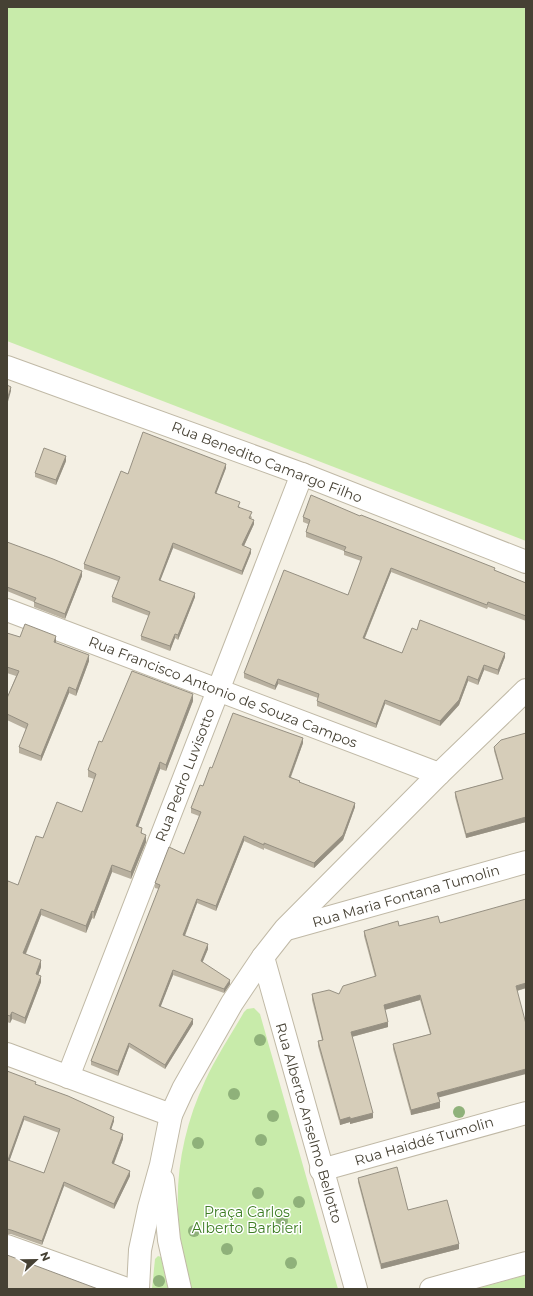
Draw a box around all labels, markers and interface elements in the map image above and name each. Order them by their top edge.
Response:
street label: Rua Benedito Camargo Filho [169,417,365,507]
street label: Rua Francisco Antonio de Souza Campos [86,632,360,752]
street label: Rua Pedro Luvisotto [151,706,219,844]
street label: Rua Maria Fontana Tumolin [310,861,502,931]
street label: Rua Alberto Anselmo Bellotto [272,1021,346,1226]
street label: Rua Haiddé Tumolin [352,1113,496,1169]
park label: Praça Carlos Alberto Barbieri [192,1203,302,1237]
north arrow [16,1240,56,1280]
text: N [37,1250,53,1263]

